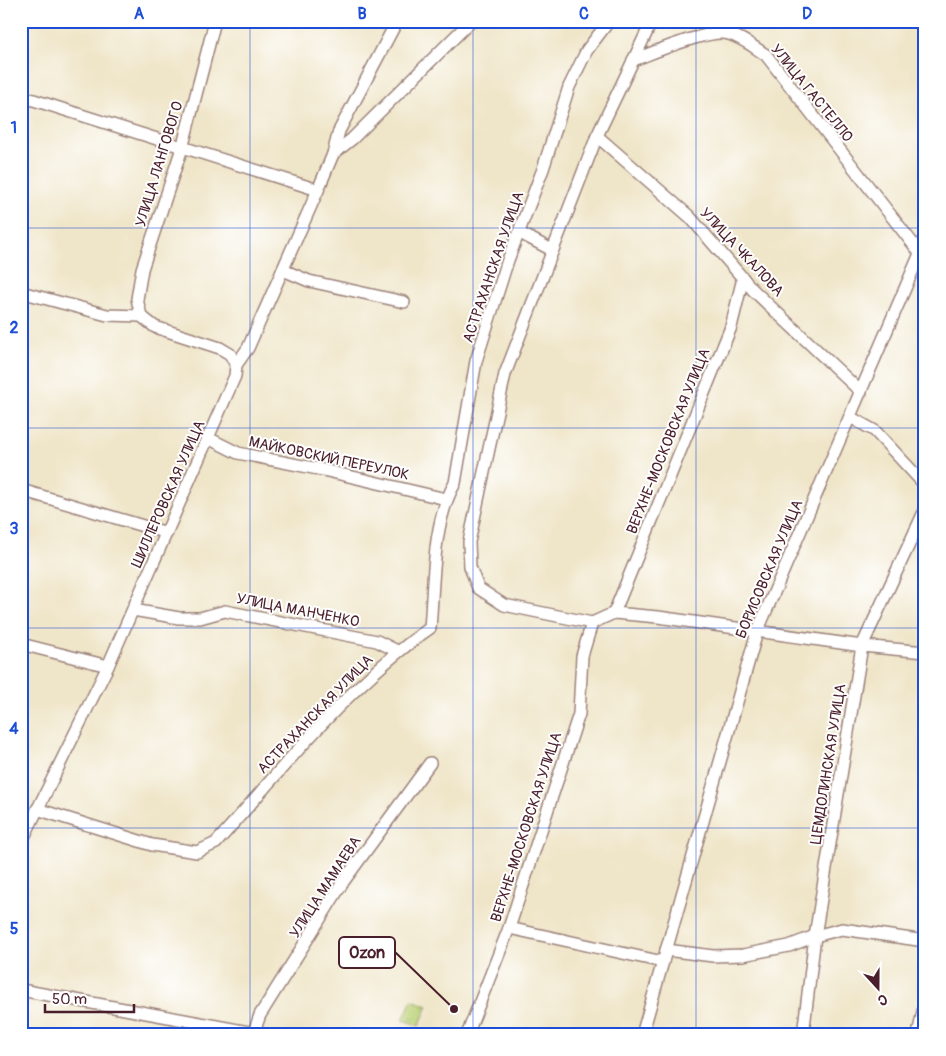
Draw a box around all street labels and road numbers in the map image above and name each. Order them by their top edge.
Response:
street label: УЛИЦА ГАСТЕЛЛО [766,41,857,146]
street label: УЛИЦА ЛАНГОВОГО [131,99,188,229]
street label: АСТРАХАНСКАЯ УЛИЦА [459,189,528,345]
street label: УЛИЦА ЧКАЛОВА [696,204,788,301]
street label: ВЕРХНЕ-МОСКОВСКАЯ УЛИЦА [622,345,715,537]
street label: ШИЛЛЕРОВСКАЯ УЛИЦА [127,417,210,571]
street label: МАЙКОВСКИЙ ПЕРЕУЛОК [247,432,411,485]
street label: БОРИСОВСКАЯ УЛИЦА [732,497,807,642]
street label: УЛИЦА МАНЧЕНКО [235,589,361,632]
street label: АСТРАХАНСКАЯ УЛИЦА [253,650,378,778]
street label: ЦЕМДОЛИНСКАЯ УЛИЦА [806,682,851,846]
street label: ВЕРХНЕ-МОСКОВСКАЯ УЛИЦА [487,730,566,925]
street label: УЛИЦА МАМАЕВА [285,833,366,942]

